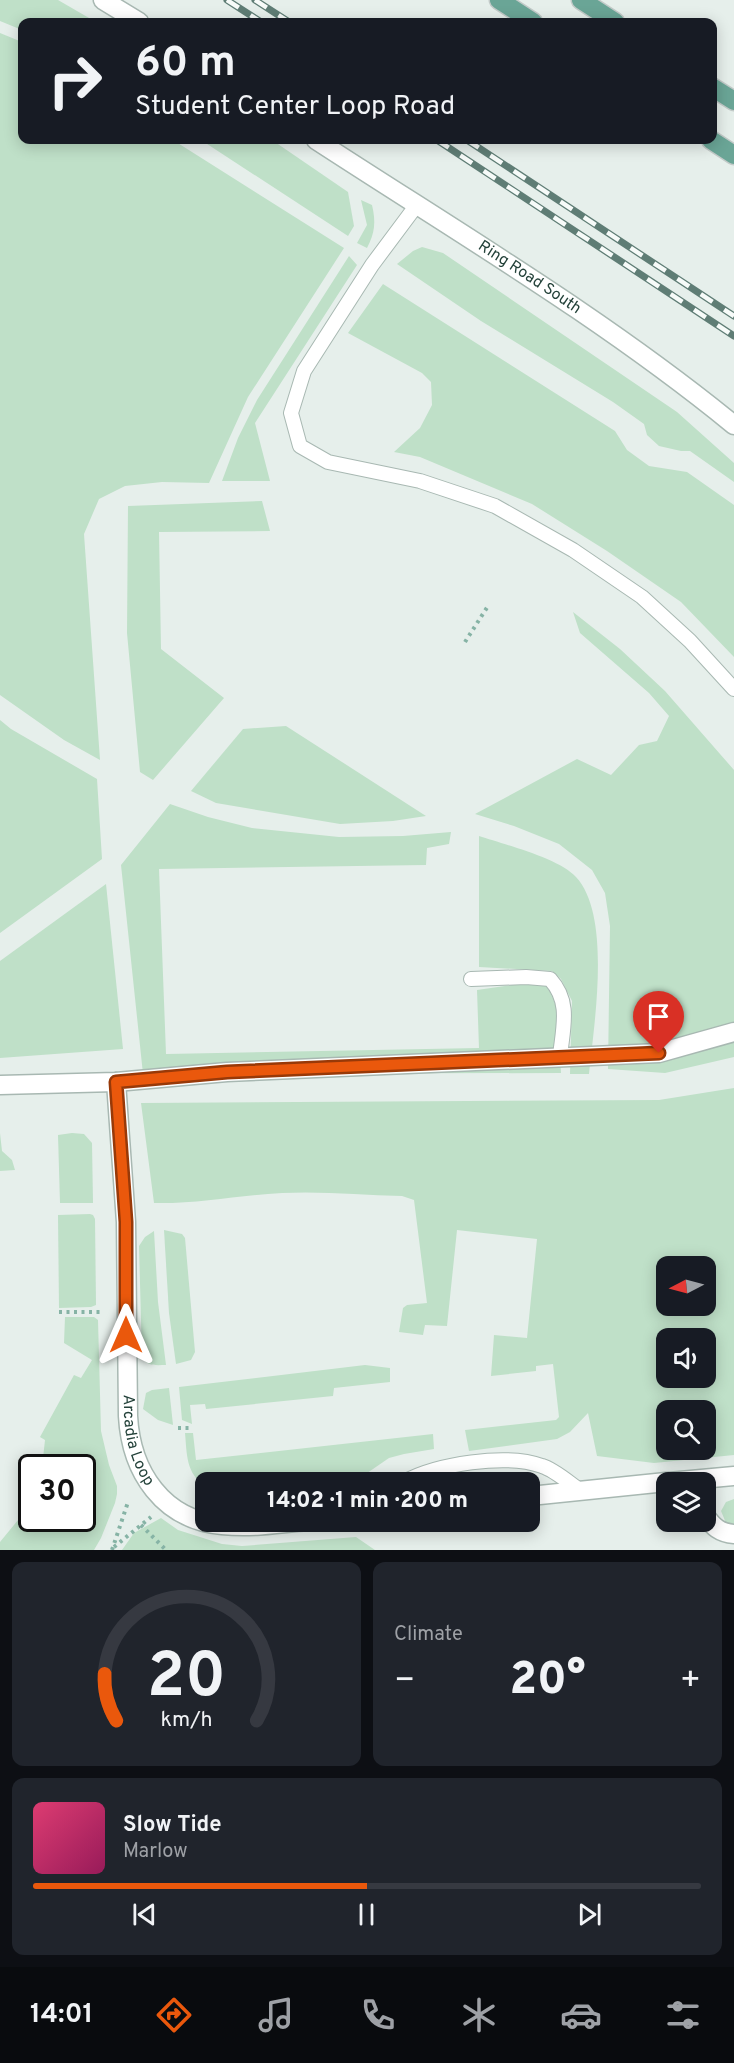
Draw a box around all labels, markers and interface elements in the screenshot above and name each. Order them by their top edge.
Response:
text: 60 m [135,38,236,91]
icon: right [36,42,114,120]
text: Student Center Loop Road [135,90,455,124]
street label: Ring Road South [474,236,585,319]
pin [633,991,684,1053]
icon: arrive [642,1000,675,1033]
north arrow [656,1256,716,1316]
map controls [656,1256,716,1532]
position arrow [94,1303,158,1367]
button: sound [656,1328,716,1388]
street label: Arcadia Loop [118,1394,159,1490]
button: search [656,1400,716,1460]
speed limit sign: 30 [18,1454,96,1532]
button: layers [656,1472,716,1532]
text: 14:02 · 1 min · 200 m [267,1488,468,1515]
text: Climate [394,1622,463,1648]
text: 20 [147,1640,226,1719]
text: 20° [509,1653,586,1710]
text: − [394,1661,415,1703]
text: + [680,1661,701,1703]
text: km/h [160,1707,213,1734]
text: Slow Tide [123,1812,222,1839]
text: Marlow [123,1839,187,1865]
icon: previous [128,1898,161,1931]
icon: pause [350,1898,383,1931]
icon: next [573,1898,606,1931]
icon: directions [153,1994,195,2036]
icon: music [255,1994,297,2036]
icon: phone [357,1994,399,2036]
icon: climate [458,1994,500,2036]
icon: car [560,1994,602,2036]
icon: filters [662,1994,704,2036]
text: 14:01 [30,1998,93,2032]

